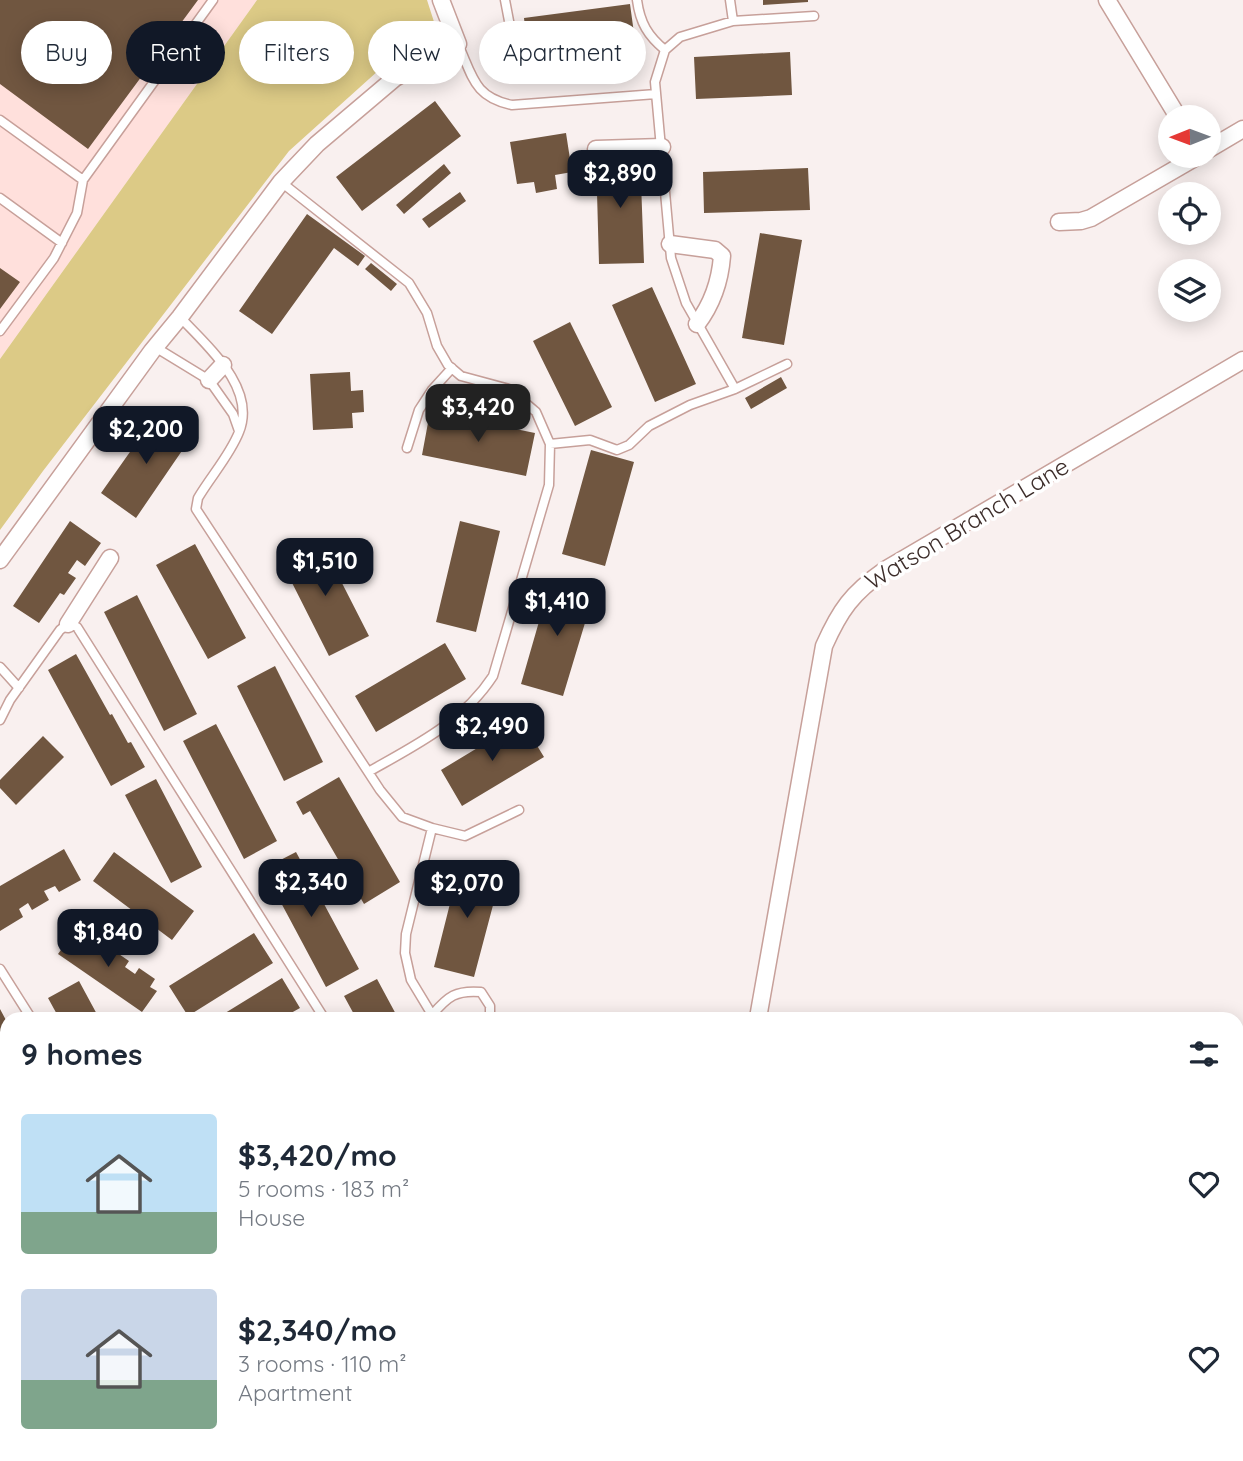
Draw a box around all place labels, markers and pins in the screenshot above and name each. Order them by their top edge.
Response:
pin: $2,890 [563,150,677,210]
pin: $3,420 [421,384,535,444]
pin: $2,200 [89,406,203,466]
pin: $1,510 [268,538,382,598]
pin: $1,410 [500,578,614,638]
pin: $2,490 [435,704,549,763]
pin: $2,340 [254,860,368,919]
pin: $2,070 [410,860,524,920]
pin: $1,840 [51,909,165,969]

